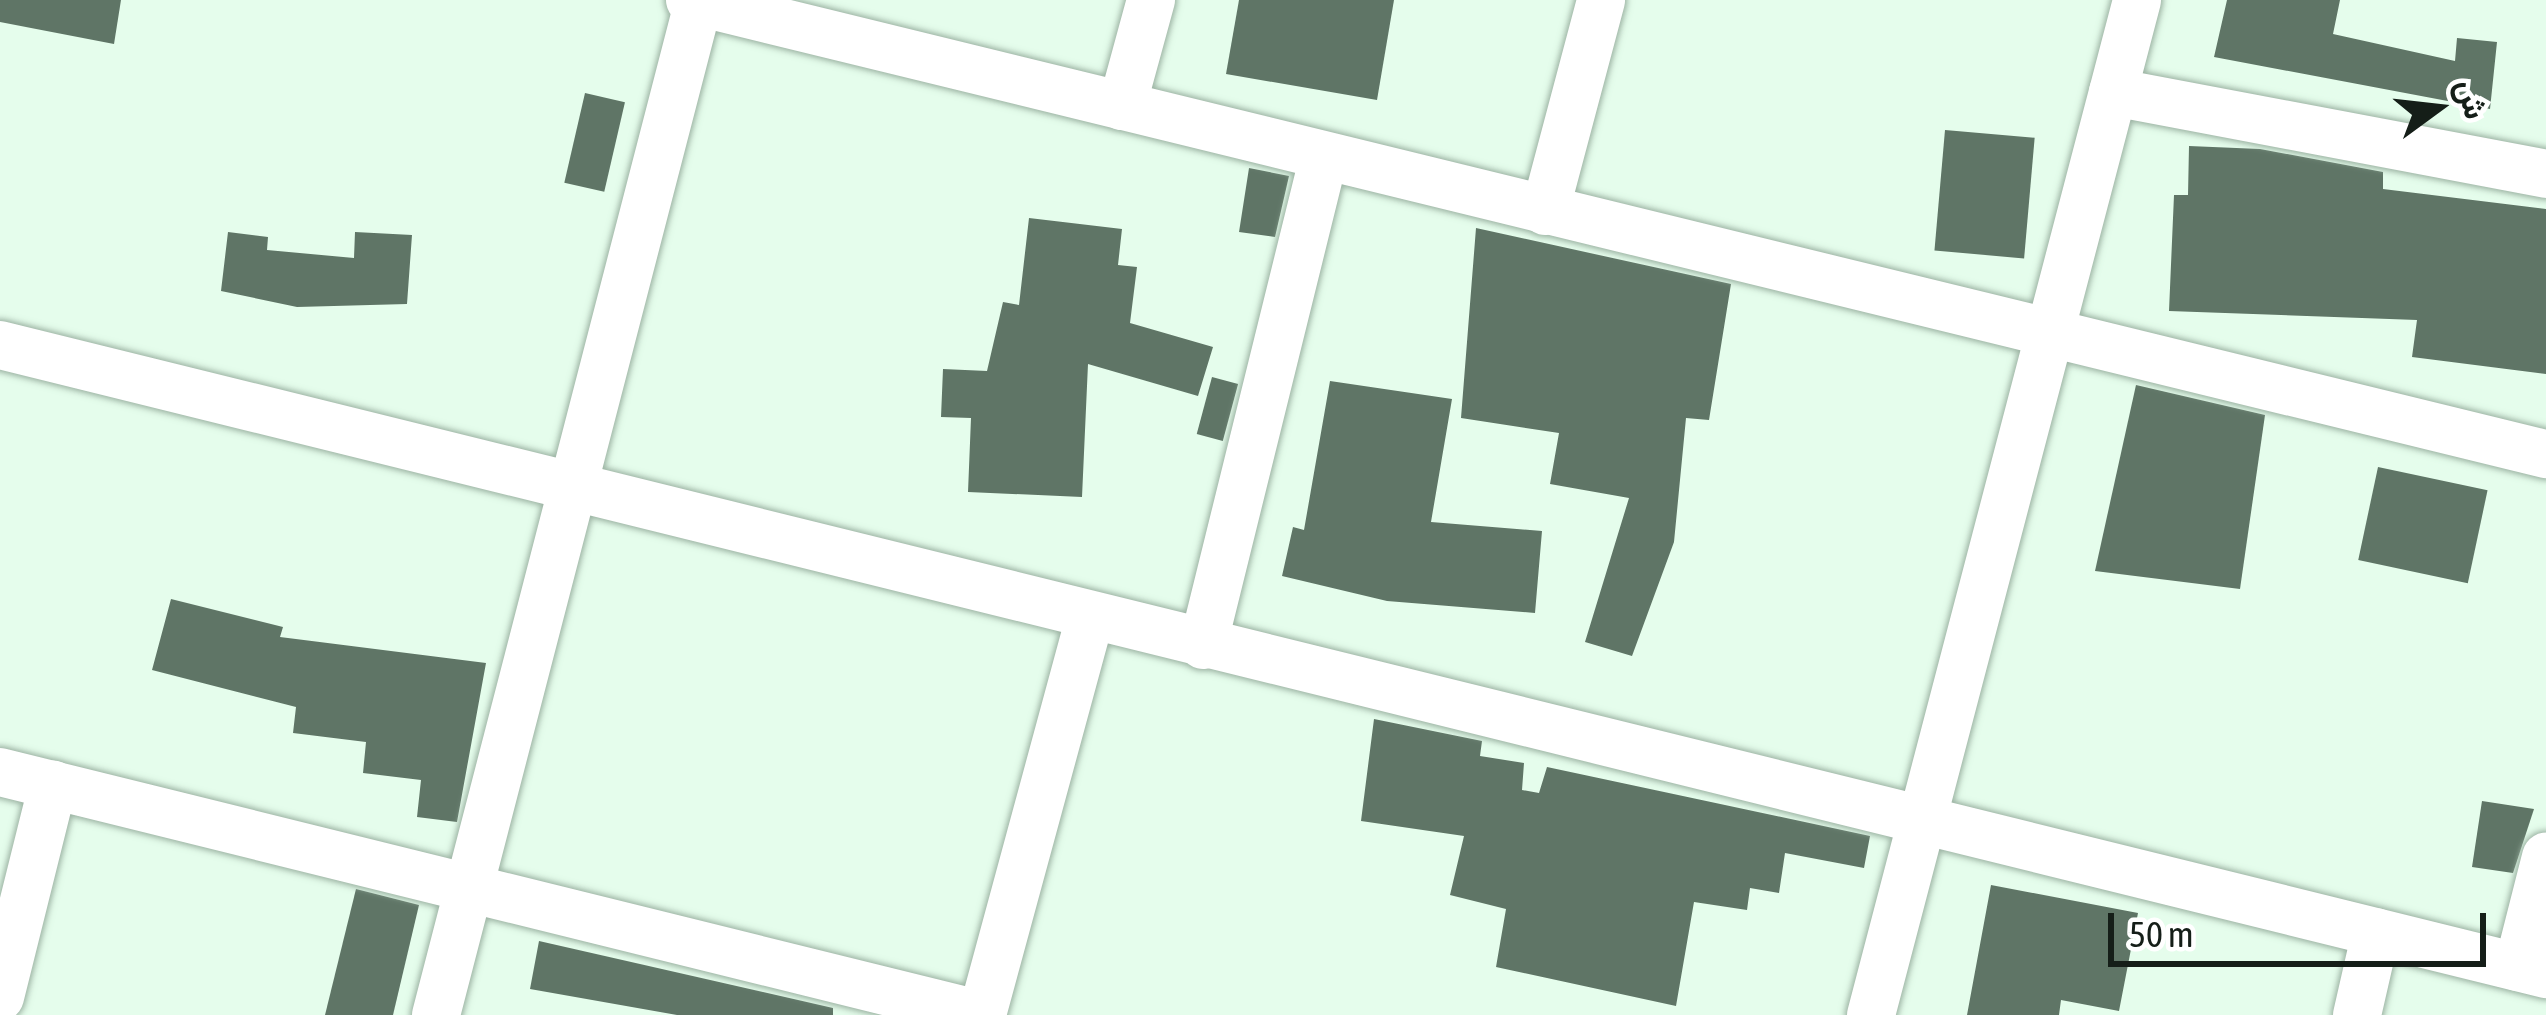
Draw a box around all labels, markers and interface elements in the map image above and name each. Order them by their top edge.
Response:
north arrow [2378,48,2498,168]
text: ش [2449,75,2496,123]
scale bar [2114,889,2492,963]
text: 50 m [2129,913,2194,955]

